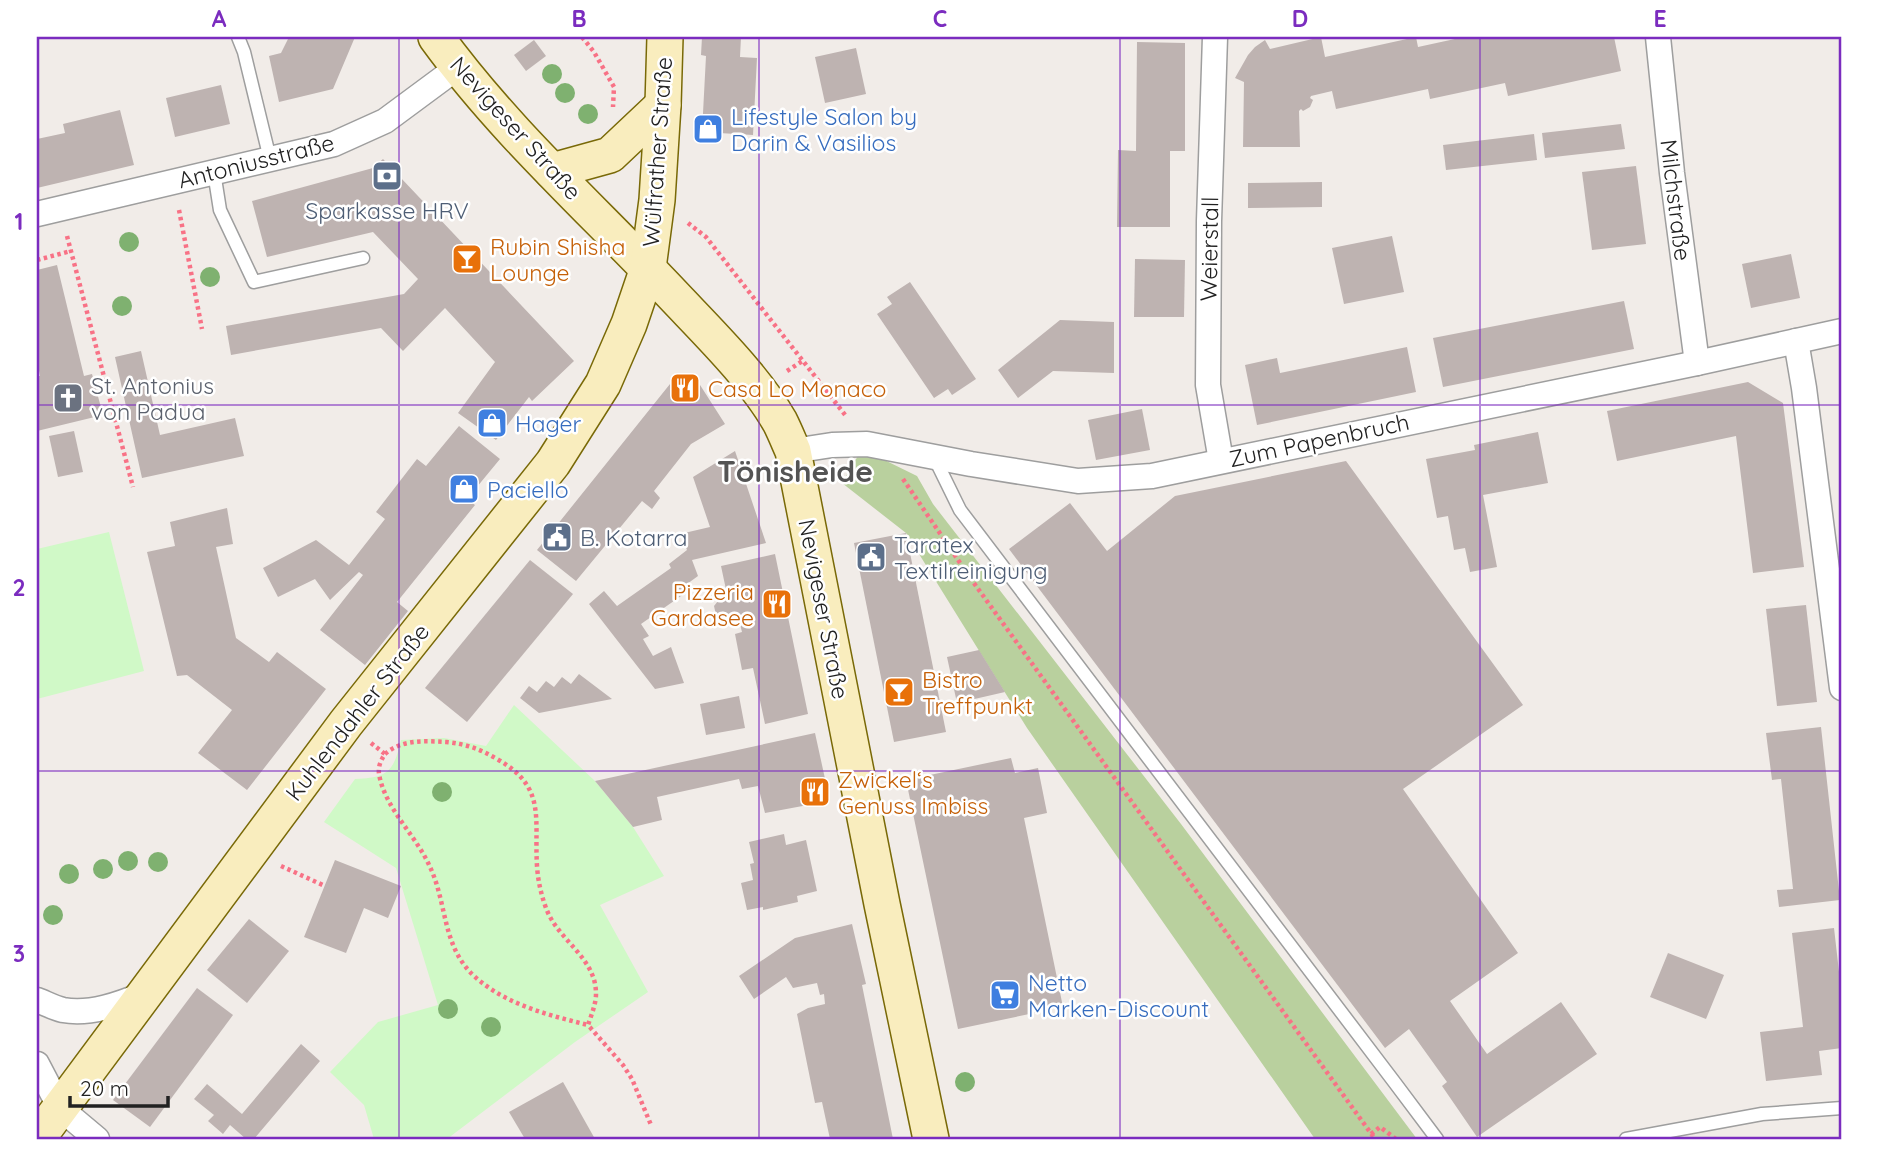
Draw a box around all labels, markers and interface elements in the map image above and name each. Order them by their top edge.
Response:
text: A [212,4,227,33]
text: B [571,4,587,33]
text: C [933,4,947,33]
text: D [1292,4,1308,33]
text: E [1653,4,1667,33]
street label: Nevigeser Straße [444,50,588,206]
street label: Wülfrather Straße [636,56,678,248]
place label: Lifestyle Salon by Darin & Vasilios [731,102,917,157]
shop icon: Lifestyle Salon by Darin & Vasilios [691,112,725,146]
street label: Antoniusstraße [175,128,337,194]
street label: Milchstraße [1654,138,1698,262]
bank icon: Sparkasse HRV [370,159,404,193]
place label: Sparkasse HRV [305,196,469,225]
street label: Weierstall [1194,196,1224,302]
text: 1 [15,207,23,236]
place label: Rubin Shisha Lounge [490,232,625,287]
bar icon: Rubin Shisha Lounge [450,242,484,276]
place label: St. Antonius von Padua [91,371,214,426]
restaurant icon: Casa Lo Monaco [668,371,702,405]
place label: Casa Lo Monaco [708,374,887,403]
church icon: St. Antonius von Padua [51,381,85,415]
shop icon: Hager [475,406,509,440]
street label: Zum Papenbruch [1226,407,1412,473]
place label: Hager [515,409,581,438]
district label: Tönisheide [717,452,873,490]
shop icon: Paciello [447,472,481,506]
place label: Paciello [487,475,569,504]
street label: Nevigeser Straße [792,517,856,701]
public building icon: B. Kotarra [540,520,574,554]
place label: B. Kotarra [580,523,687,552]
place label: Taratex Textilreinigung [894,530,1048,585]
public building icon: Taratex Textilreinigung [854,540,888,574]
text: 2 [12,573,26,602]
place label: Pizzeria Gardasee [651,577,754,632]
restaurant icon: Pizzeria Gardasee [760,587,794,621]
street label: Kuhlendahler Straße [279,618,435,806]
place label: Bistro Treffpunkt [922,665,1033,720]
bar icon: Bistro Treffpunkt [882,675,916,709]
place label: Zwickel‘s Genuss Imbiss [838,765,988,820]
restaurant icon: Zwickel‘s Genuss Imbiss [798,775,832,809]
text: 3 [13,939,25,968]
place label: Netto Marken-Discount [1028,968,1209,1023]
supermarket icon: Netto Marken-Discount [988,978,1022,1012]
scale bar [70,1064,168,1108]
text: 20 m [80,1075,129,1101]

